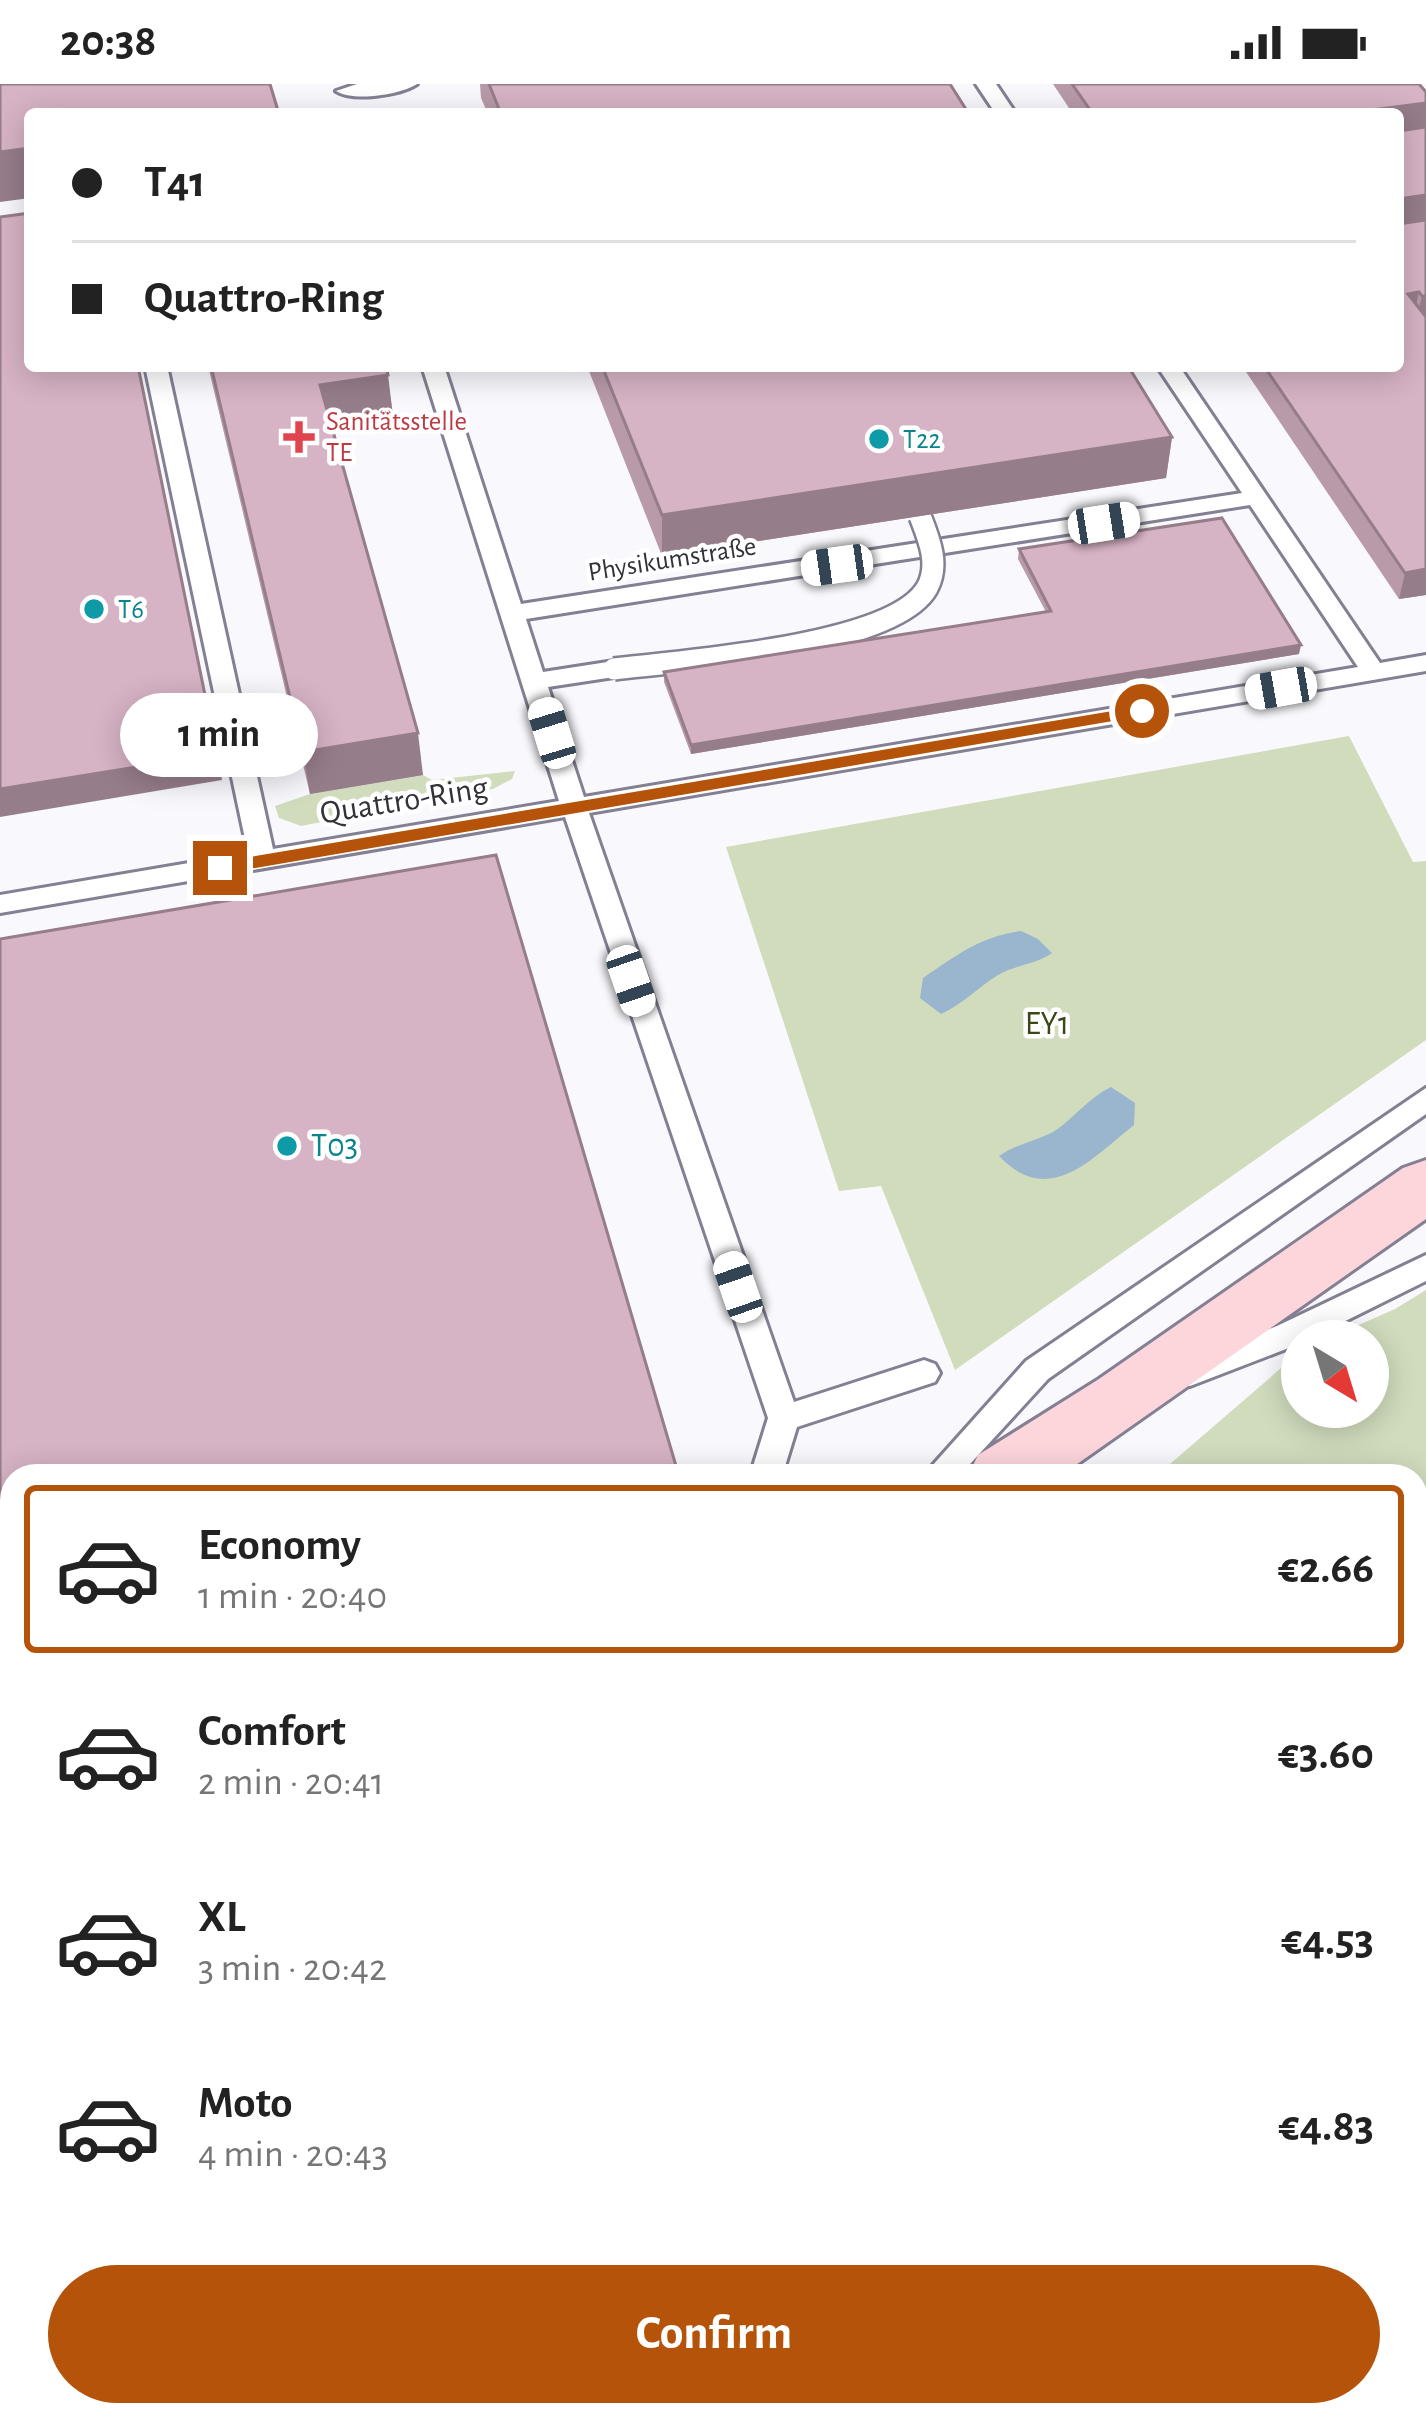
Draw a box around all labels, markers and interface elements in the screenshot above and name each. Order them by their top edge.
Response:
text: 20:38 [60,19,157,64]
text: T41 [144,160,205,205]
text: Quattro-Ring [144,276,384,321]
place label: Sanitätsstelle TE [326,408,467,466]
marker: Sanitätsstelle TE [283,421,315,453]
marker: T22 [866,426,892,452]
place label: T22 [903,426,941,453]
car [1066,500,1142,546]
street label: Physikumstraße [586,532,758,587]
car [799,542,875,588]
marker: T6 [81,596,107,622]
place label: T6 [118,596,144,623]
car [1242,664,1320,712]
route start [1115,684,1169,738]
car [524,693,580,773]
callout: 1 min [121,694,319,778]
text: 1 min [178,715,260,754]
street label: Quattro-Ring [318,771,490,831]
route end [193,841,247,895]
car [602,941,660,1021]
park label: EY1 [1025,1008,1069,1041]
place label: T03 [311,1130,358,1163]
marker: T03 [274,1133,300,1159]
car [709,1247,767,1327]
north arrow [1281,1320,1389,1428]
map controls [1281,1320,1389,1428]
icon: car [54,1515,162,1623]
text: Economy [198,1523,361,1568]
text: €2.66 [1278,1546,1374,1591]
text: 1 min · 20:40 [198,1577,387,1616]
icon: car [54,1701,162,1809]
text: Comfort [198,1709,346,1754]
text: €3.60 [1278,1732,1374,1777]
text: 2 min · 20:41 [198,1763,384,1802]
icon: car [54,1887,162,1995]
text: XL [198,1895,246,1940]
text: €4.53 [1281,1918,1374,1963]
text: 3 min · 20:42 [198,1949,387,1988]
icon: car [54,2073,162,2181]
text: Moto [198,2081,293,2126]
text: €4.83 [1278,2104,1374,2149]
text: 4 min · 20:43 [198,2135,388,2174]
button: Confirm [48,2265,1380,2403]

